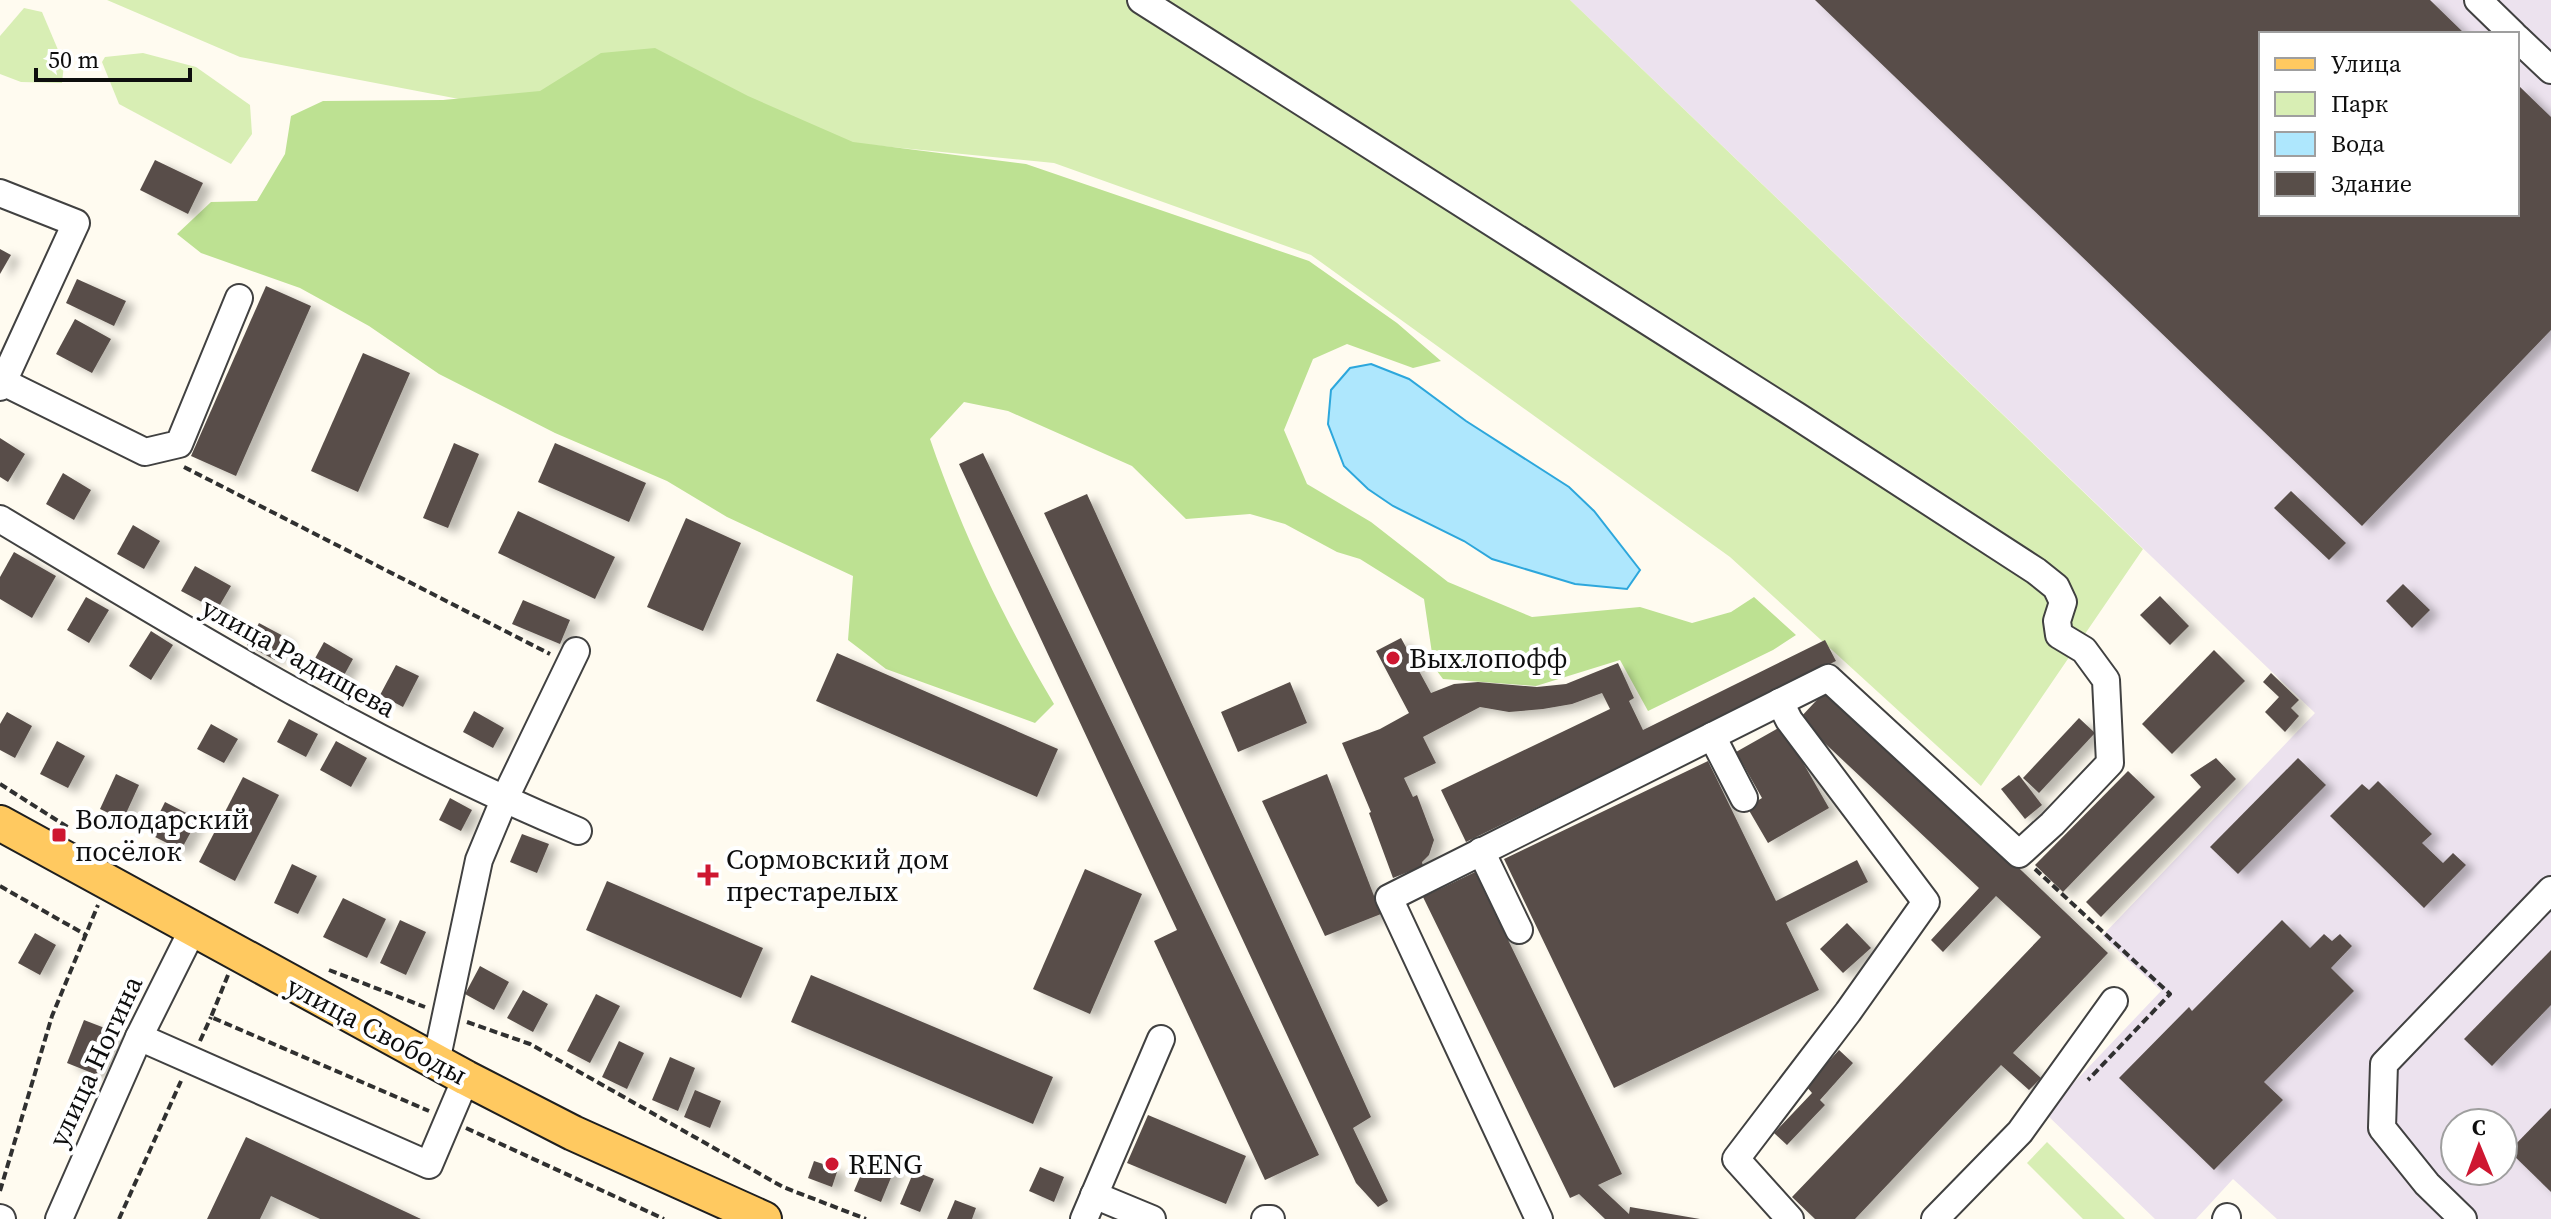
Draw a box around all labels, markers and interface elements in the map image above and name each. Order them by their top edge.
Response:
scale bar [36,32,190,82]
legend [2259,32,2519,216]
text: 50 m [48,43,99,76]
text: Улица [2331,47,2402,80]
text: Парк [2331,87,2388,120]
text: Вода [2331,127,2385,160]
text: Здание [2331,167,2412,200]
street label: улица Радищева [195,588,404,727]
place label: Выхлопофф [1409,639,1567,677]
marker: Выхлопофф [1384,649,1402,667]
place label: Володарский посёлок [75,800,249,870]
marker: Володарский посёлок [50,826,68,844]
place label: Сормовский дом престарелых [726,840,949,910]
marker: Сормовский дом престарелых [697,864,719,886]
street label: улица Свободы [280,966,474,1094]
street label: улица Ногина [39,969,152,1153]
north arrow [2439,1107,2519,1187]
text: С [2472,1112,2486,1142]
place label: RENG [848,1145,922,1183]
marker: RENG [823,1155,841,1173]

